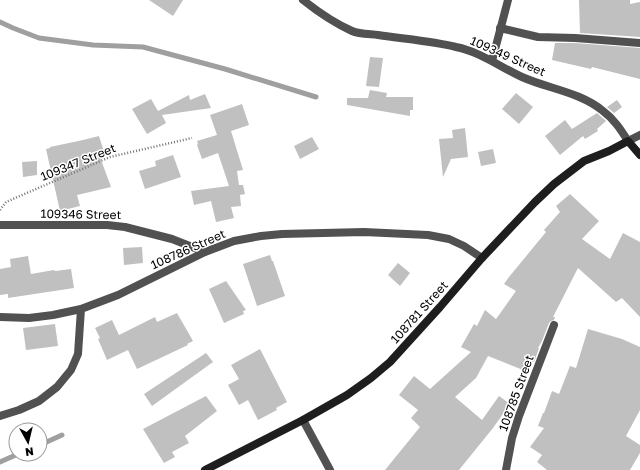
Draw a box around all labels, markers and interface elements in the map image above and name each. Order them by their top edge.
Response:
street label: 109349 Street [468,33,548,79]
street label: 109347 Street [38,140,118,184]
street label: 109346 Street [41,206,122,222]
street label: 108786 Street [148,226,228,272]
street label: 108781 Street [387,278,451,346]
street label: 108785 Street [495,353,537,433]
north arrow [8,422,48,462]
text: N [24,445,35,459]

